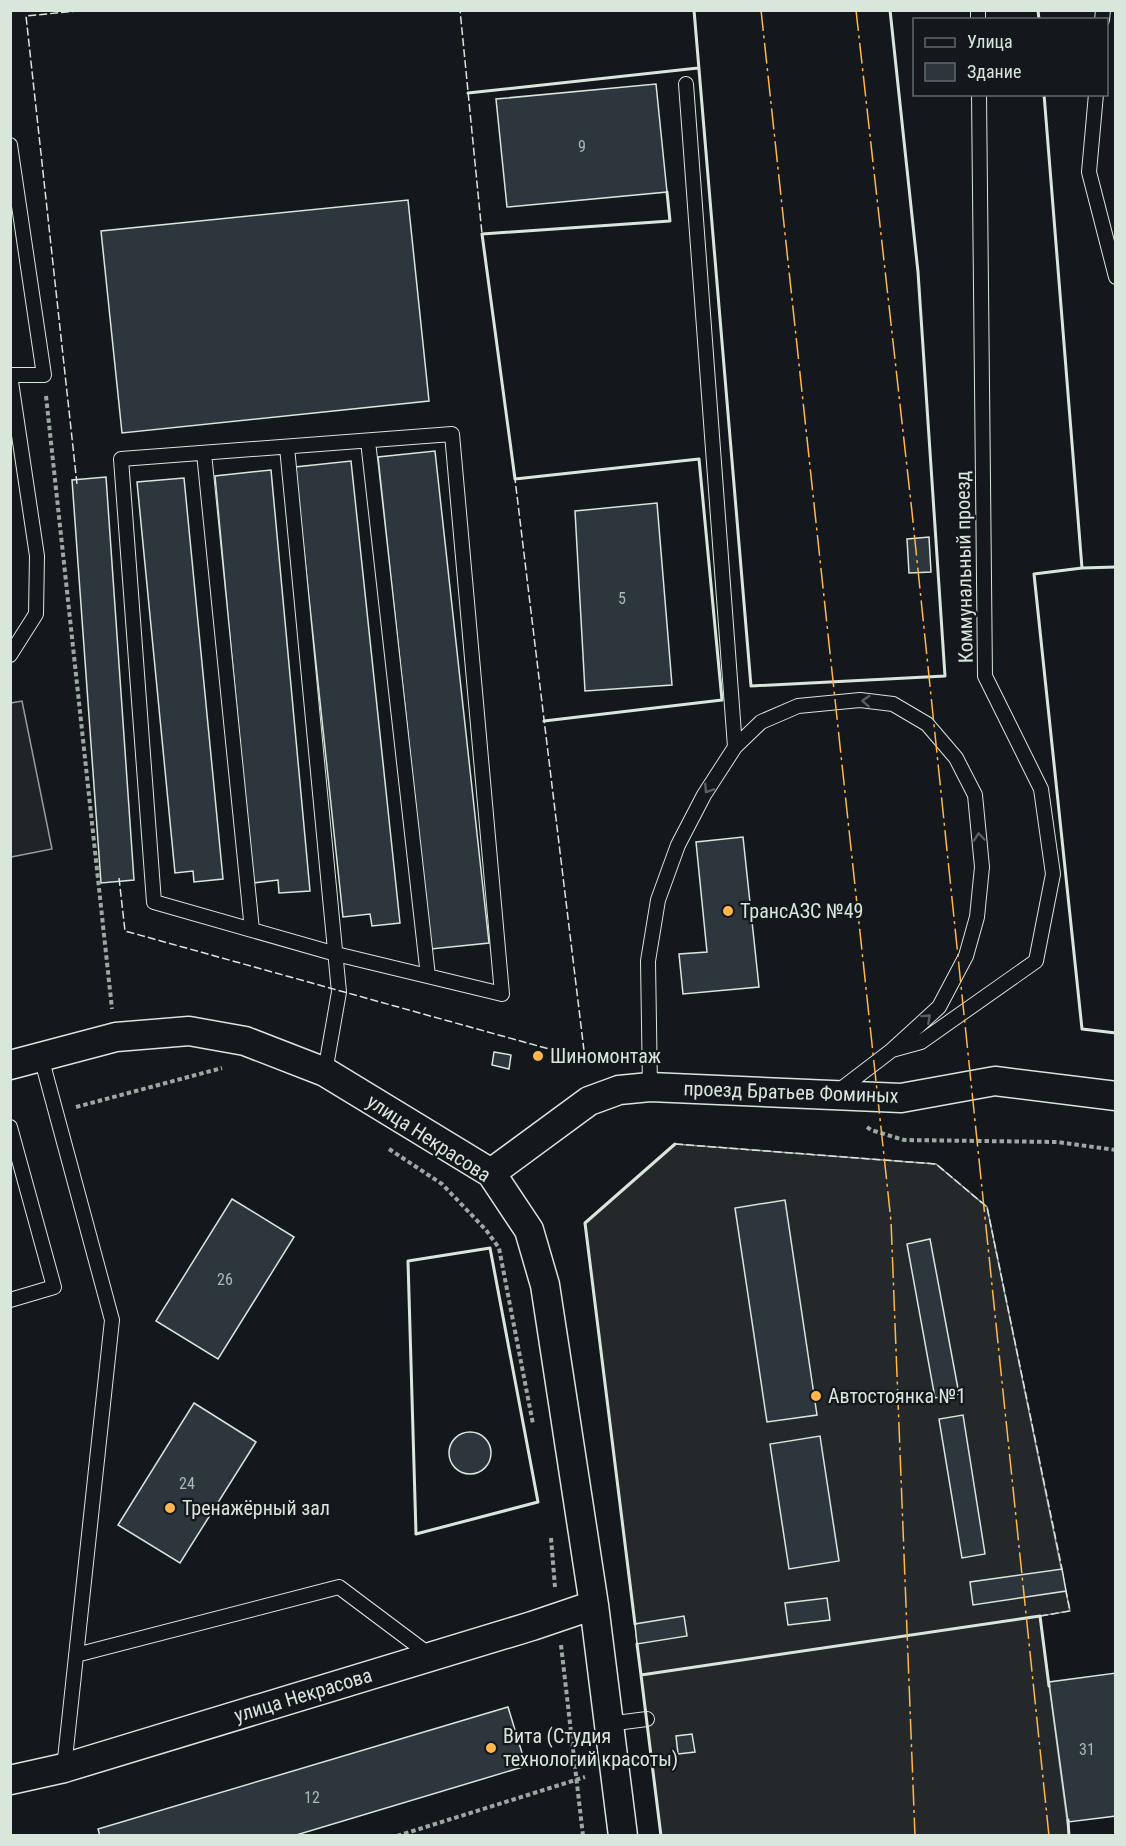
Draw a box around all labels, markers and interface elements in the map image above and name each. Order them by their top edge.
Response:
legend [913,18,1108,96]
text: Улица [967,31,1013,52]
text: Здание [967,61,1021,82]
house number: 9 [578,137,586,156]
street label: Коммунальный проезд [950,470,978,663]
house number: 5 [618,589,626,608]
one-way arrow [861,695,870,708]
one-way arrow [704,783,715,794]
one-way arrow [973,832,986,841]
place label: ТрансАЗС №49 [740,899,864,923]
marker: ТрансАЗС №49 [721,904,735,918]
one-way arrow [920,1014,931,1025]
place label: Шиномонтаж [550,1044,661,1068]
marker: Шиномонтаж [531,1049,545,1063]
street label: проезд Братьев Фоминых [683,1076,899,1108]
street label: улица Некрасова [363,1089,495,1187]
house number: 26 [217,1270,233,1289]
place label: Автостоянка №1 [828,1384,966,1408]
marker: Автостоянка №1 [809,1389,823,1403]
house number: 24 [179,1474,195,1493]
place label: Тренажёрный зал [182,1496,330,1520]
marker: Тренажёрный зал [163,1501,177,1515]
street label: улица Некрасова [231,1663,375,1727]
place label: Вита (Студия технологий красоты) [503,1724,678,1771]
house number: 31 [1079,1740,1095,1759]
marker: Вита (Студия технологий красоты) [484,1741,498,1755]
house number: 12 [304,1788,320,1807]

